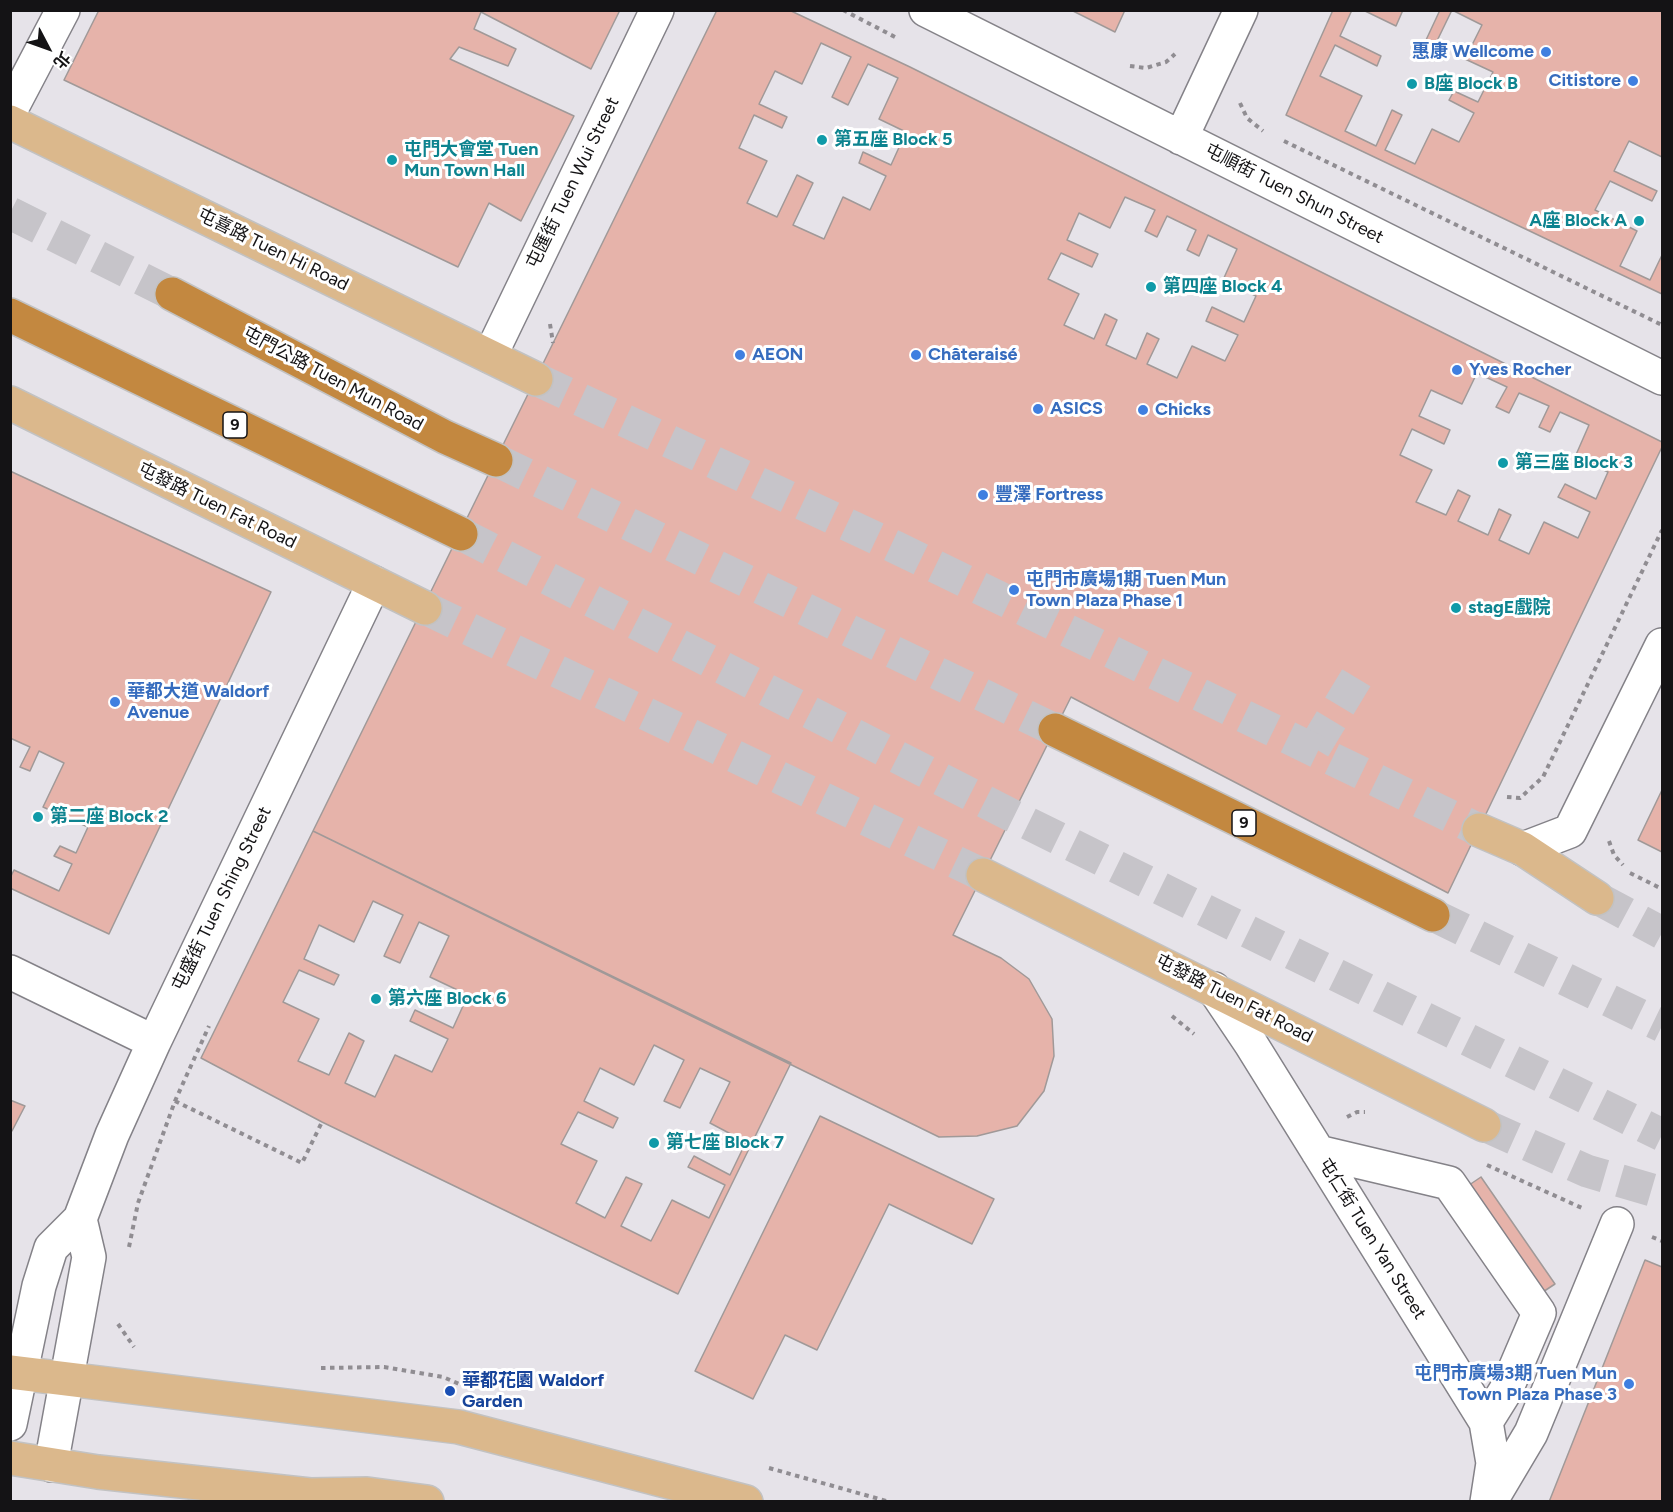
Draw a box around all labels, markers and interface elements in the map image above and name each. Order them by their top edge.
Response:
north arrow [18,18,78,78]
place label: 惠康 Wellcome [1412,41,1534,63]
marker: 惠康 Wellcome [1539,45,1553,59]
text: 北 [50,48,74,72]
place label: Citistore [1549,70,1621,92]
place label: B座 Block B [1424,73,1518,95]
marker: Citistore [1626,74,1640,88]
marker: B座 Block B [1405,77,1419,91]
street label: 屯匯街 Tuen Wui Street [522,94,624,272]
place label: 第五座 Block 5 [834,129,952,151]
marker: 第五座 Block 5 [815,133,829,147]
place label: 屯門大會堂 Tuen Mun Town Hall [404,139,539,182]
street label: 屯順街 Tuen Shun Street [1201,139,1387,249]
marker: 屯門大會堂 Tuen Mun Town Hall [385,153,399,167]
street label: 屯喜路 Tuen Hi Road [194,204,352,296]
place label: A座 Block A [1529,210,1627,232]
marker: A座 Block A [1632,214,1646,228]
place label: 第四座 Block 4 [1163,276,1282,298]
marker: 第四座 Block 4 [1144,280,1158,294]
street label: 屯門公路 Tuen Mun Road [239,322,427,436]
place label: AEON [752,344,804,366]
place label: Châteraisé [928,344,1017,366]
marker: AEON [733,348,747,362]
marker: Châteraisé [909,348,923,362]
place label: Yves Rocher [1469,359,1571,381]
marker: Yves Rocher [1450,363,1464,377]
place label: ASICS [1050,398,1103,420]
place label: Chicks [1155,399,1211,421]
marker: ASICS [1031,402,1045,416]
marker: Chicks [1136,403,1150,417]
road number: 9 [223,412,247,438]
place label: 第三座 Block 3 [1515,452,1633,474]
marker: 第三座 Block 3 [1496,456,1510,470]
street label: 屯發路 Tuen Fat Road [134,458,300,554]
place label: 豐澤 Fortress [995,484,1103,506]
marker: 豐澤 Fortress [976,488,990,502]
place label: 屯門市廣場1期 Tuen Mun Town Plaza Phase 1 [1026,569,1226,612]
marker: 屯門市廣場1期 Tuen Mun Town Plaza Phase 1 [1007,583,1021,597]
place label: stagE戲院 [1468,597,1550,619]
marker: stagE戲院 [1449,601,1463,615]
place label: 華都大道 Waldorf Avenue [127,681,269,724]
marker: 華都大道 Waldorf Avenue [108,695,122,709]
street label: 屯盛街 Tuen Shing Street [168,803,276,995]
place label: 第二座 Block 2 [50,806,168,828]
marker: 第二座 Block 2 [31,810,45,824]
road number: 9 [1232,810,1256,836]
street label: 屯發路 Tuen Fat Road [1152,950,1316,1048]
place label: 第六座 Block 6 [388,988,506,1010]
marker: 第六座 Block 6 [369,992,383,1006]
place label: 第七座 Block 7 [666,1132,784,1154]
marker: 第七座 Block 7 [647,1136,661,1150]
street label: 屯仁街 Tuen Yan Street [1314,1155,1430,1323]
place label: 屯門市廣場3期 Tuen Mun Town Plaza Phase 3 [1414,1363,1617,1406]
place label: 華都花園 Waldorf Garden [462,1370,604,1412]
marker: 屯門市廣場3期 Tuen Mun Town Plaza Phase 3 [1622,1377,1636,1391]
marker: 華都花園 Waldorf Garden [443,1384,457,1398]

